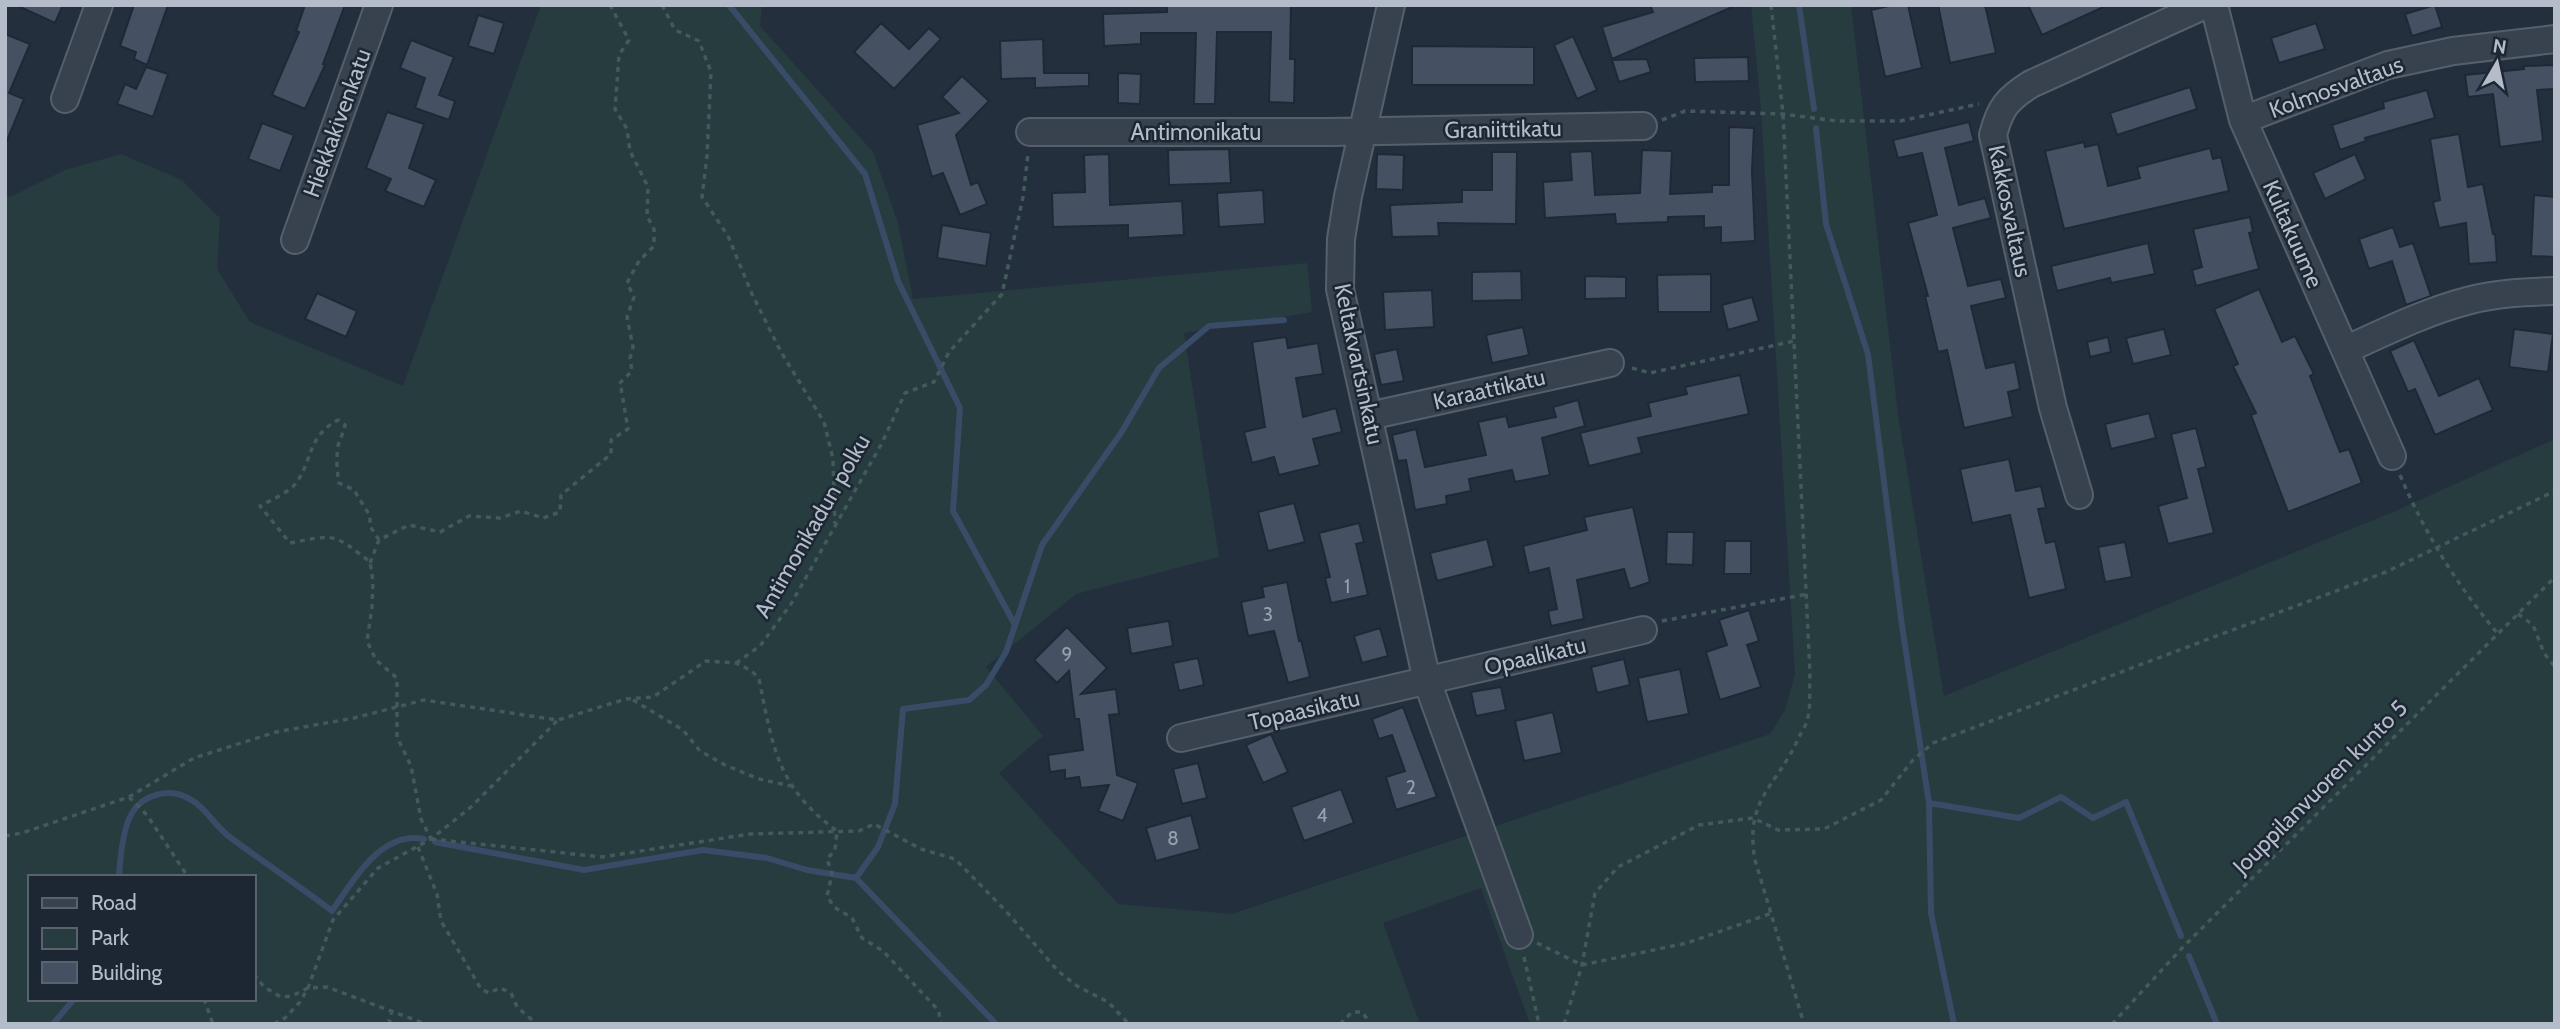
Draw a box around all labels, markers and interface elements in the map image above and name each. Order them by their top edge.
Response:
north arrow [2462,28,2532,98]
text: N [2491,34,2508,59]
street label: Hiekkakivenkatu [297,45,377,201]
street label: Kolmosvaltaus [2265,50,2407,124]
street label: Graniittikatu [1444,114,1562,144]
street label: Antimonikatu [1131,118,1261,146]
street label: Kakkosvaltaus [1982,142,2038,280]
street label: Kultakuume [2257,176,2329,292]
street label: Keltakvartsinkatu [1328,281,1390,447]
street label: Karaattikatu [1430,363,1548,415]
street label: Antimonikadun polku [748,429,876,623]
house number: 1 [1344,575,1350,598]
house number: 3 [1263,603,1273,626]
street label: Opaalikatu [1481,631,1589,681]
house number: 9 [1062,643,1072,666]
street label: Topaasikatu [1246,684,1362,736]
street label: Jouppilanvuoren kunto 5 [2226,694,2413,881]
house number: 2 [1406,776,1416,799]
house number: 4 [1317,804,1328,827]
house number: 8 [1167,827,1179,850]
legend [28,875,256,1001]
text: Road [91,890,137,915]
text: Park [91,925,129,950]
text: Building [91,960,163,985]

